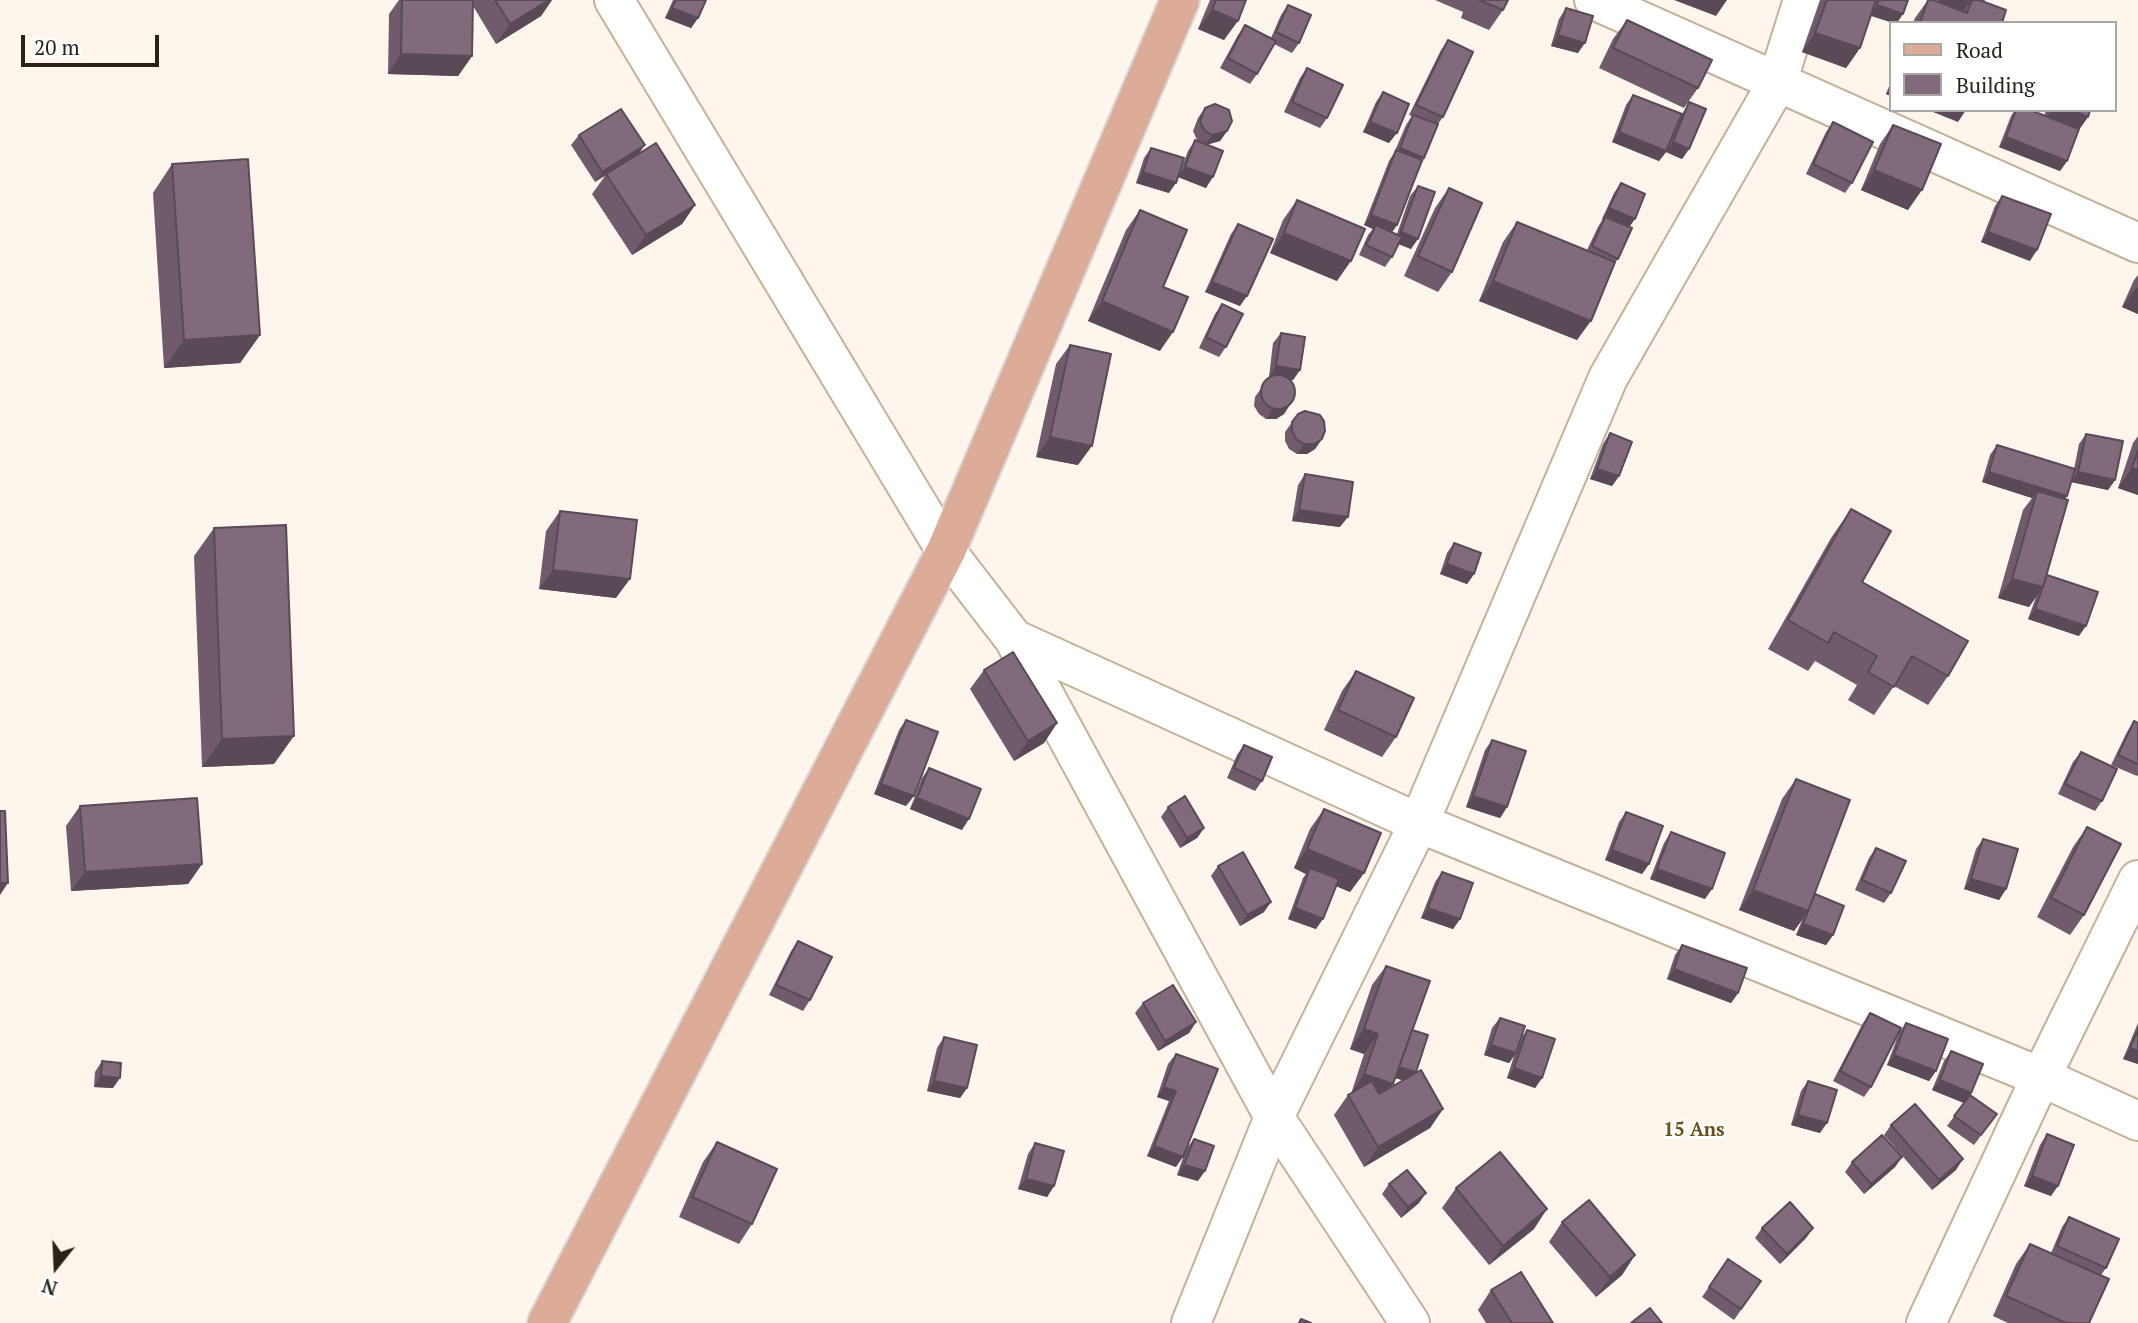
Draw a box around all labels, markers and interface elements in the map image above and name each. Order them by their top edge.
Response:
scale bar [24,21,163,65]
legend [1890,21,2117,112]
text: 20 m [34,33,80,61]
text: Road [1956,36,2003,64]
text: Building [1956,71,2035,99]
district label: 15 Ans [1663,1120,1725,1142]
north arrow [21,1232,91,1302]
text: N [39,1273,60,1302]

